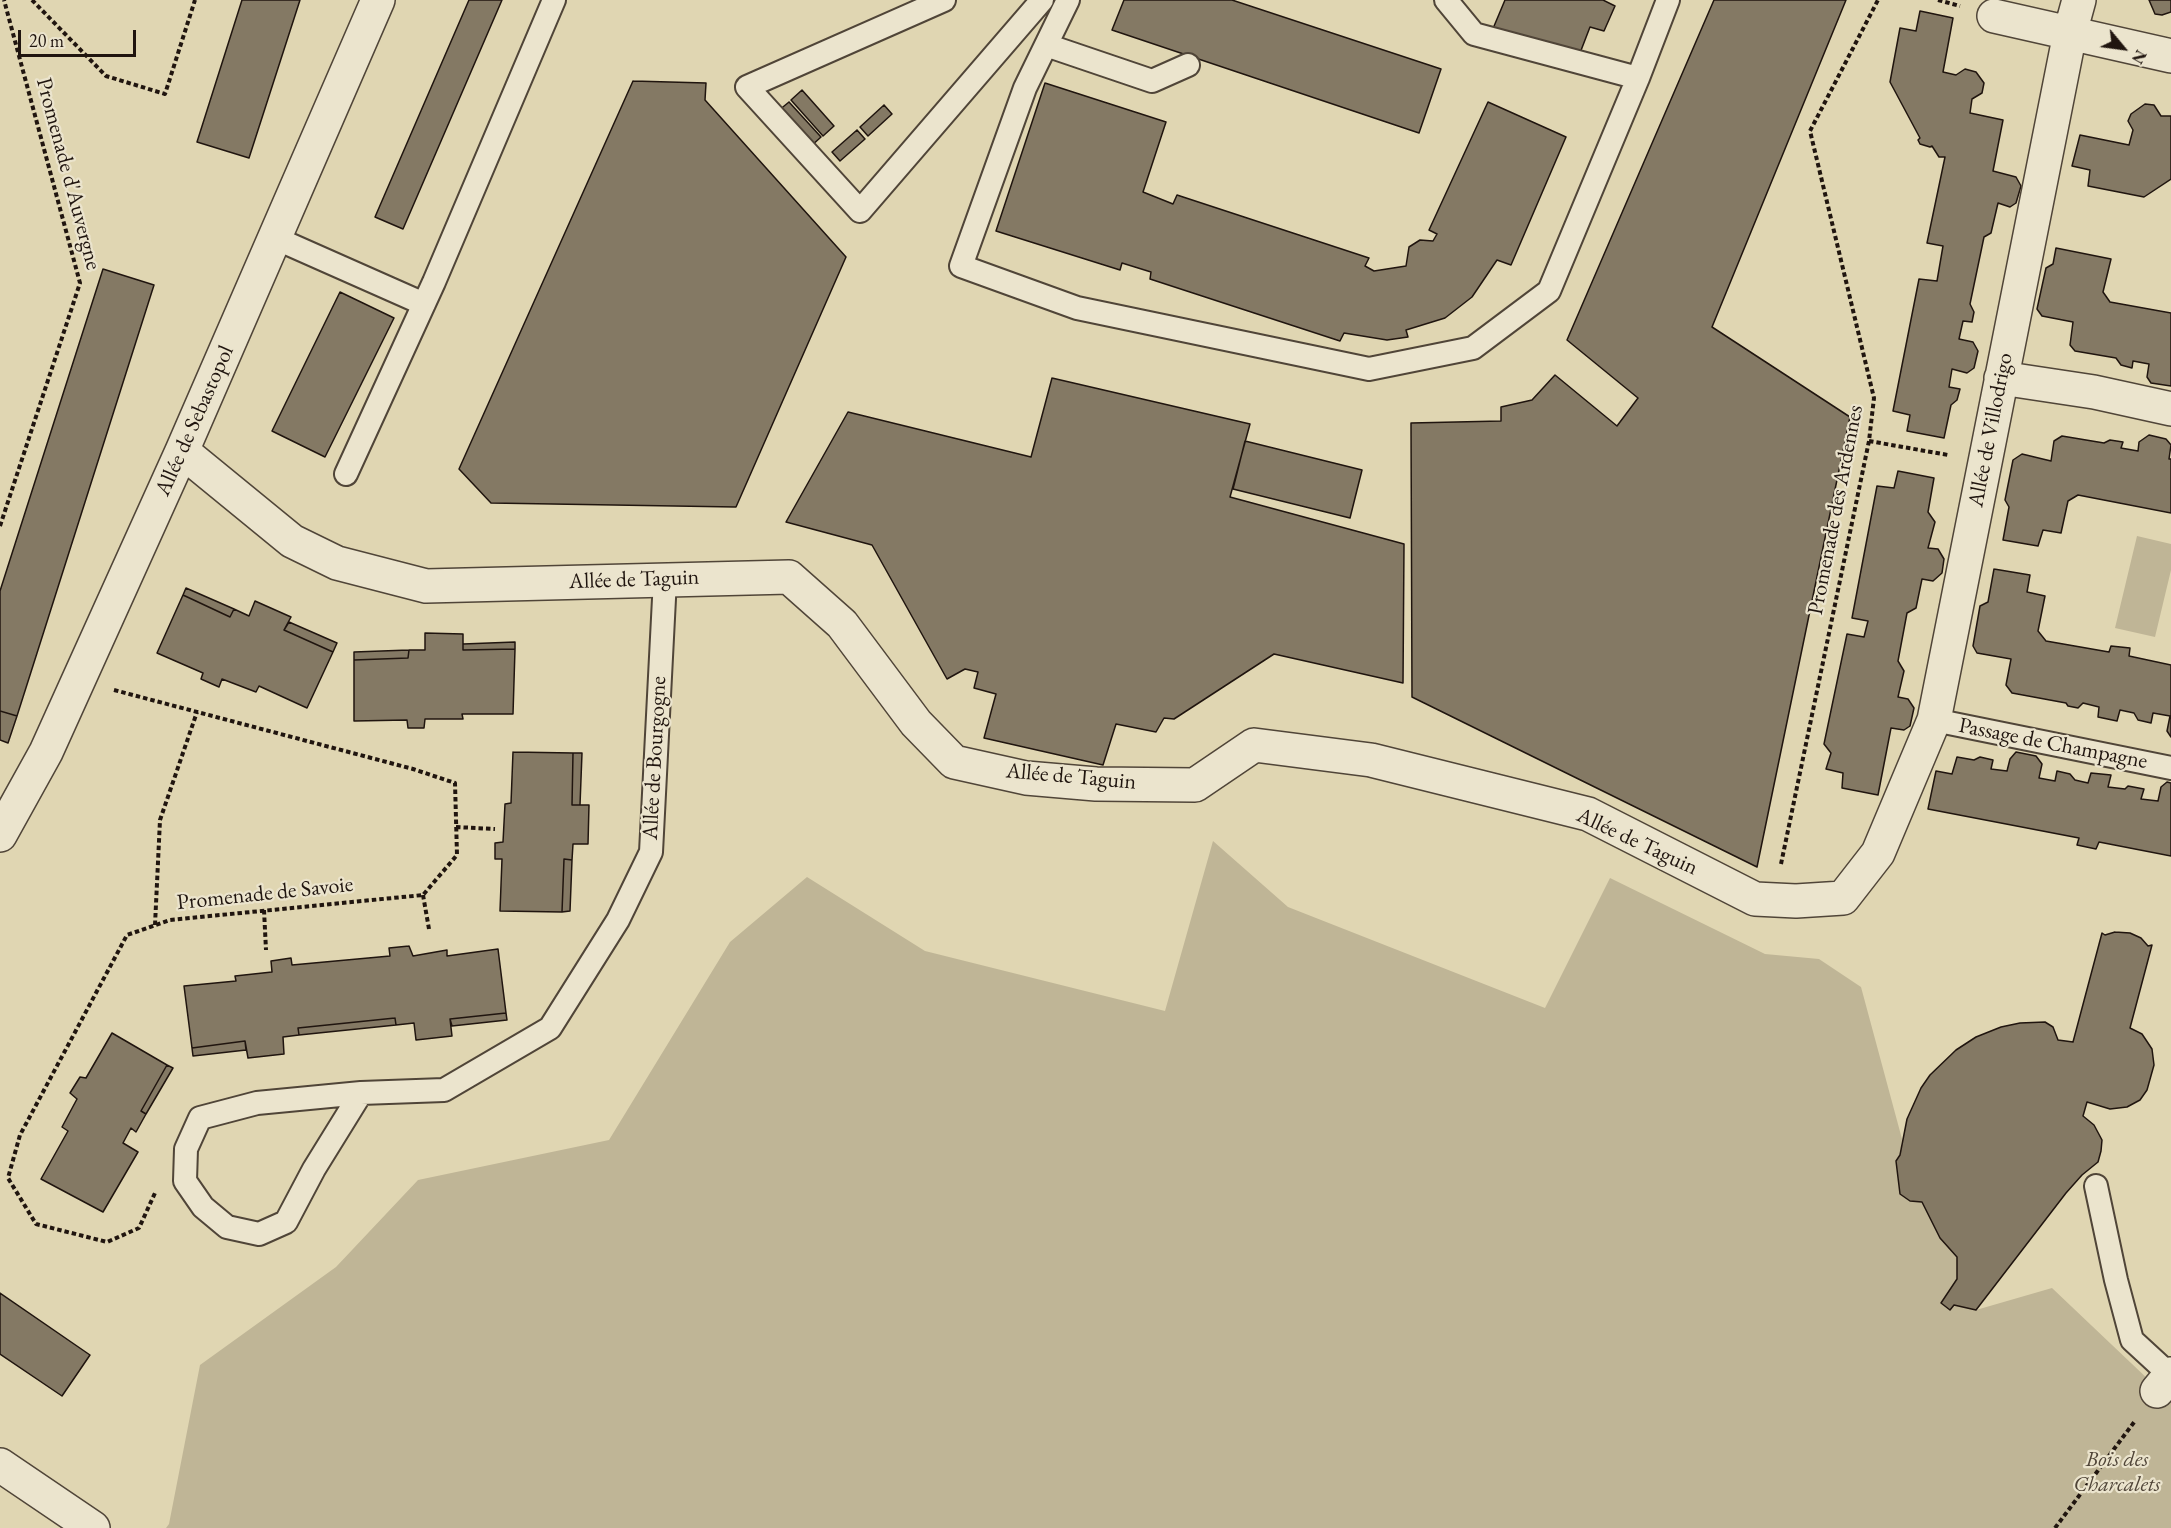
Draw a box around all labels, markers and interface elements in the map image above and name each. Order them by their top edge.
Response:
scale bar [21,18,140,56]
north arrow [2093,18,2153,78]
text: 20 m [29,29,64,52]
text: N [2127,46,2152,68]
street label: Promenade d'Auvergne [30,75,106,273]
street label: Allée de Sebastopol [150,342,240,500]
street label: Allée de Villodrigo [1963,351,2019,509]
street label: Promenade des Ardennes [1803,403,1869,617]
street label: Allée de Taguin [568,565,700,595]
street label: Allée de Bourgogne [638,675,672,841]
street label: Passage de Champagne [1956,713,2150,775]
street label: Allée de Taguin [1005,758,1137,796]
street label: Allée de Taguin [1572,802,1702,882]
street label: Promenade de Savoie [176,872,354,916]
park label: Bois des Charcalets [2074,1447,2160,1498]

